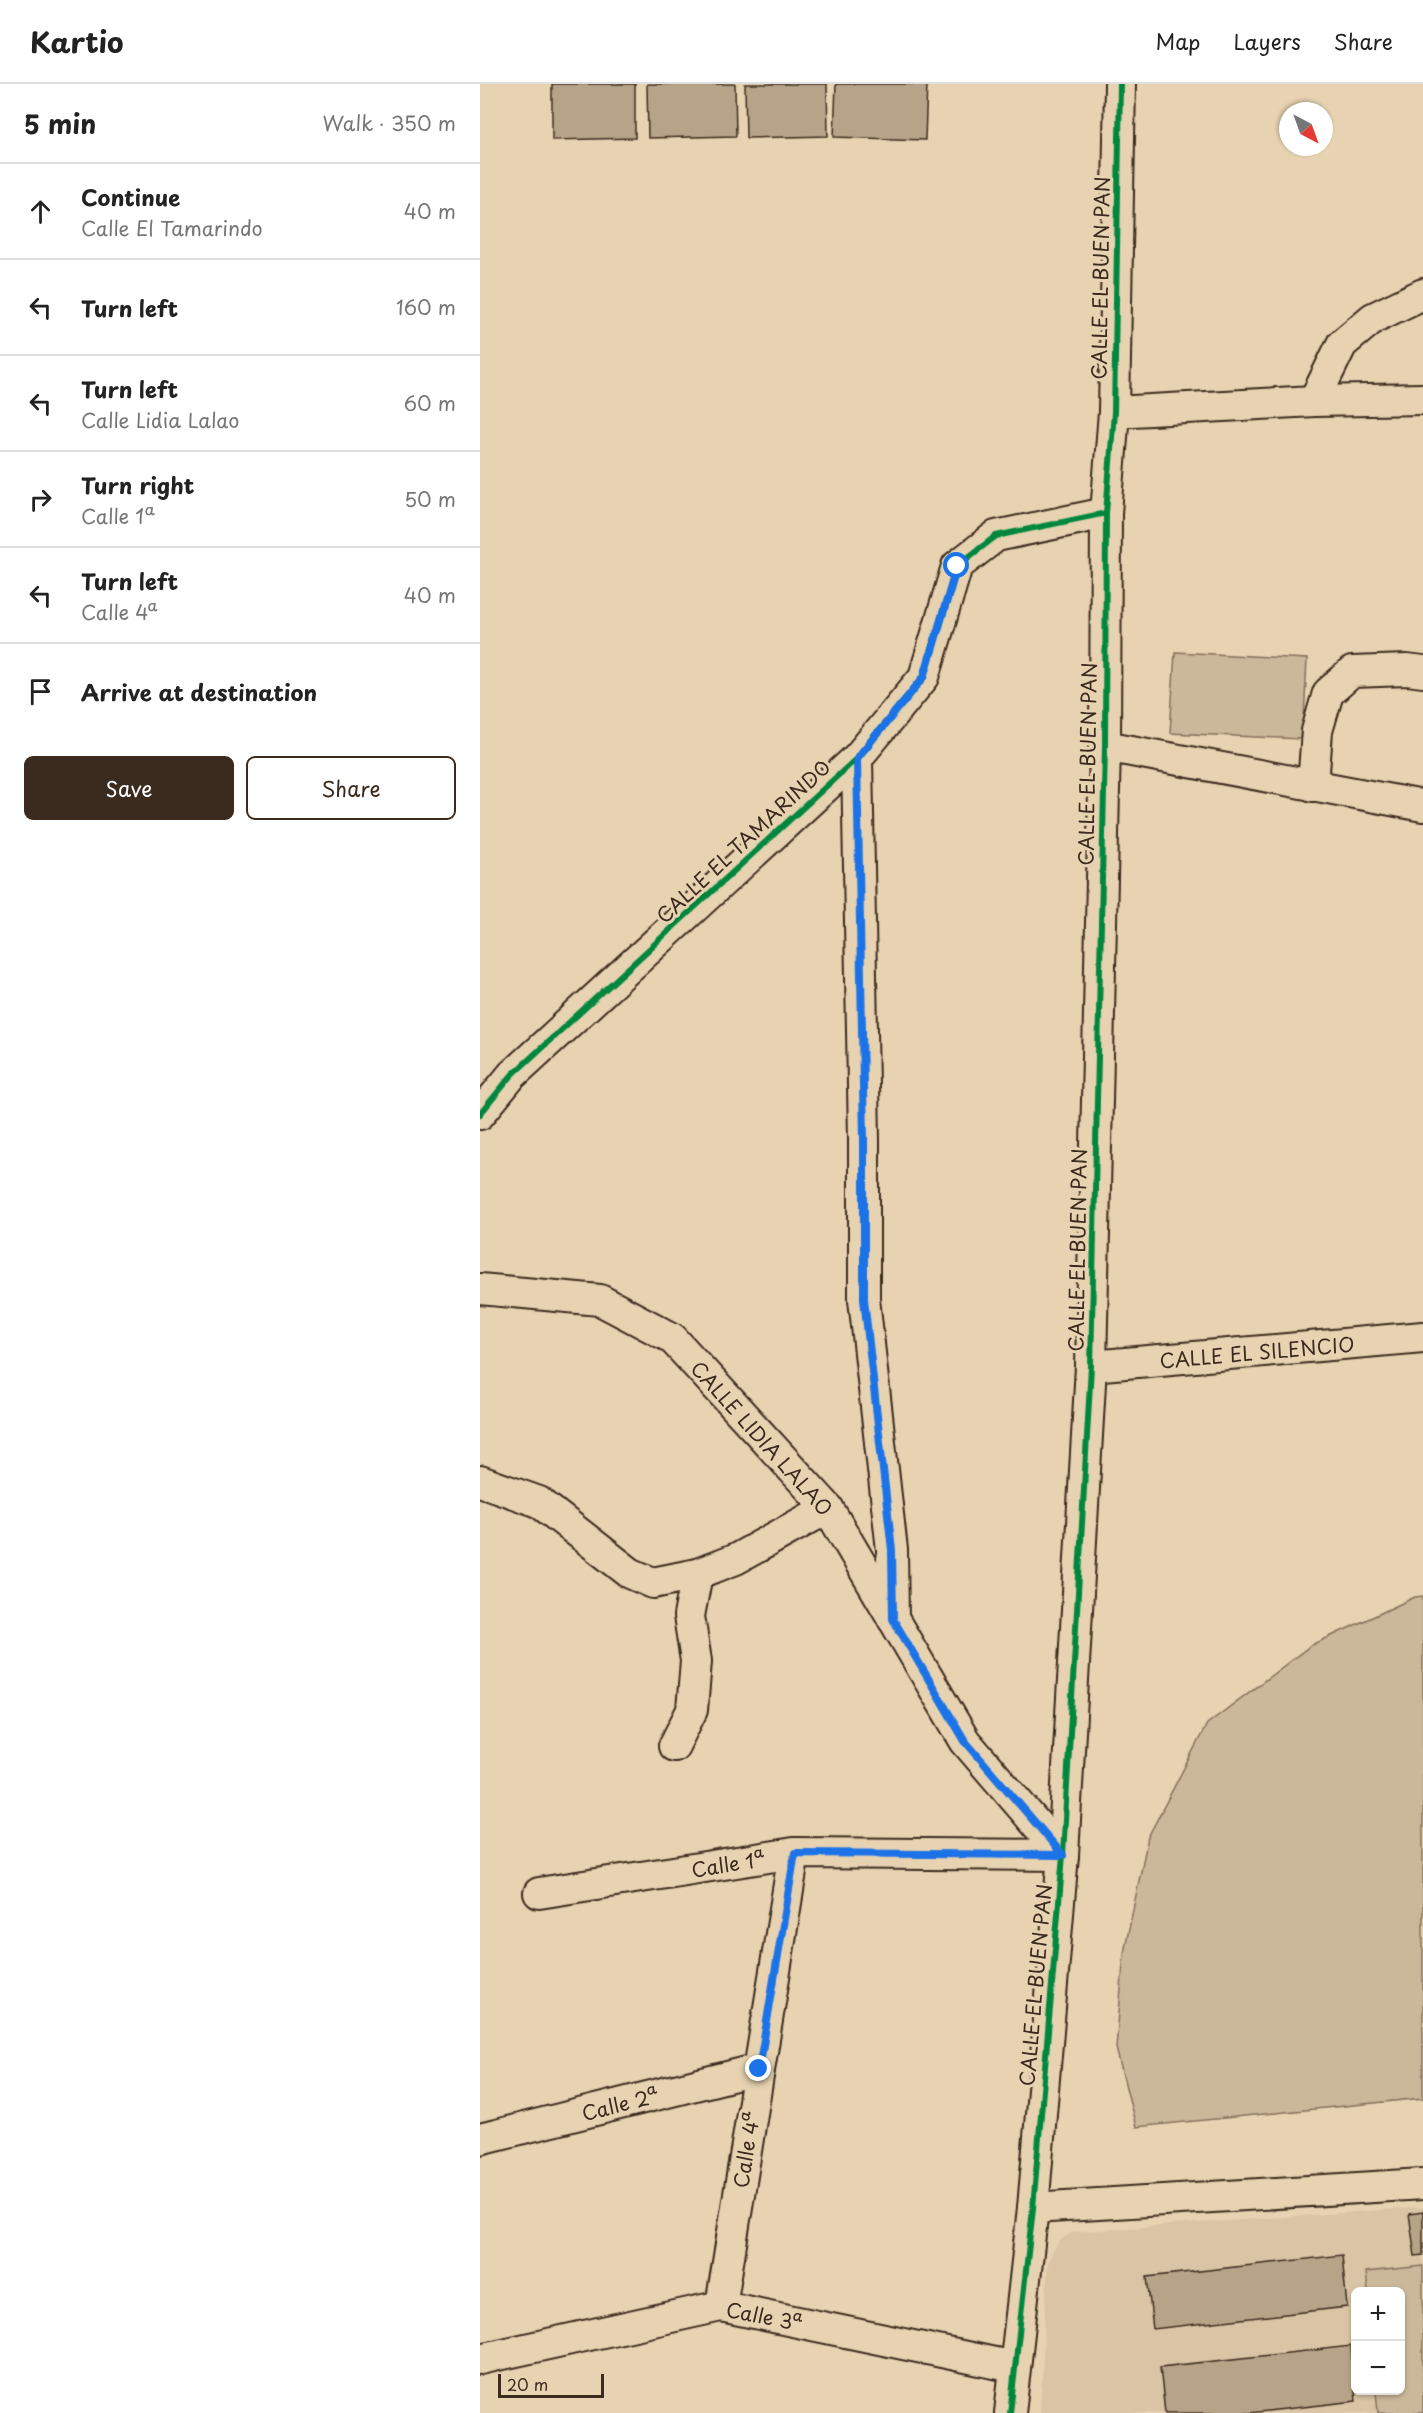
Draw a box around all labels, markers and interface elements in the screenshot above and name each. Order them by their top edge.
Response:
text: Kartio [30,20,124,63]
text: Map [1156,25,1200,57]
text: Layers [1233,25,1301,57]
text: Share [1334,25,1393,57]
north arrow [1279,102,1333,156]
text: 5 min [24,104,96,143]
text: Walk · 350 m [323,108,456,138]
street label: CALLE EL BUEN PAN [1083,176,1117,380]
text: Continue [81,180,180,213]
icon: ahead [24,195,57,228]
text: 40 m [404,196,456,226]
text: Calle El Tamarindo [81,213,263,243]
icon: left [24,291,57,324]
text: Turn left [81,291,178,324]
text: 160 m [396,292,456,322]
text: Turn left [81,372,178,405]
icon: left [24,387,57,420]
text: 60 m [404,388,456,418]
text: Calle Lidia Lalao [81,405,239,435]
text: Turn right [81,468,194,501]
icon: right [24,483,57,516]
text: 50 m [404,484,456,514]
text: Calle 1ª [81,501,155,531]
route start [943,552,969,578]
text: Turn left [81,564,178,597]
icon: left [24,579,57,612]
text: 40 m [404,580,456,610]
text: Calle 4ª [81,597,158,627]
street label: CALLE EL BUEN PAN [1070,662,1104,866]
icon: arrive [24,675,57,708]
text: Arrive at destination [81,675,317,708]
street label: CALLE EL TAMARINDO [649,752,837,930]
button: Save [24,756,234,820]
button: Share [246,756,456,820]
street label: CALLE EL BUEN PAN [1060,1148,1094,1352]
street label: CALLE EL SILENCIO [1158,1329,1356,1375]
street label: CALLE LIDIA LALAO [684,1354,840,1522]
street label: Calle 1ª [689,1843,767,1885]
street label: CALLE EL BUEN PAN [1011,1883,1059,2087]
route end [745,2055,771,2081]
street label: Calle 2ª [578,2080,662,2128]
street label: Calle 4ª [725,2109,767,2190]
map controls [1351,2287,1405,2395]
button: + [1351,2287,1405,2341]
street label: Calle 3ª [724,2294,805,2338]
button: − [1351,2341,1405,2395]
scale bar [498,2371,604,2398]
text: 20 m [507,2372,548,2396]

